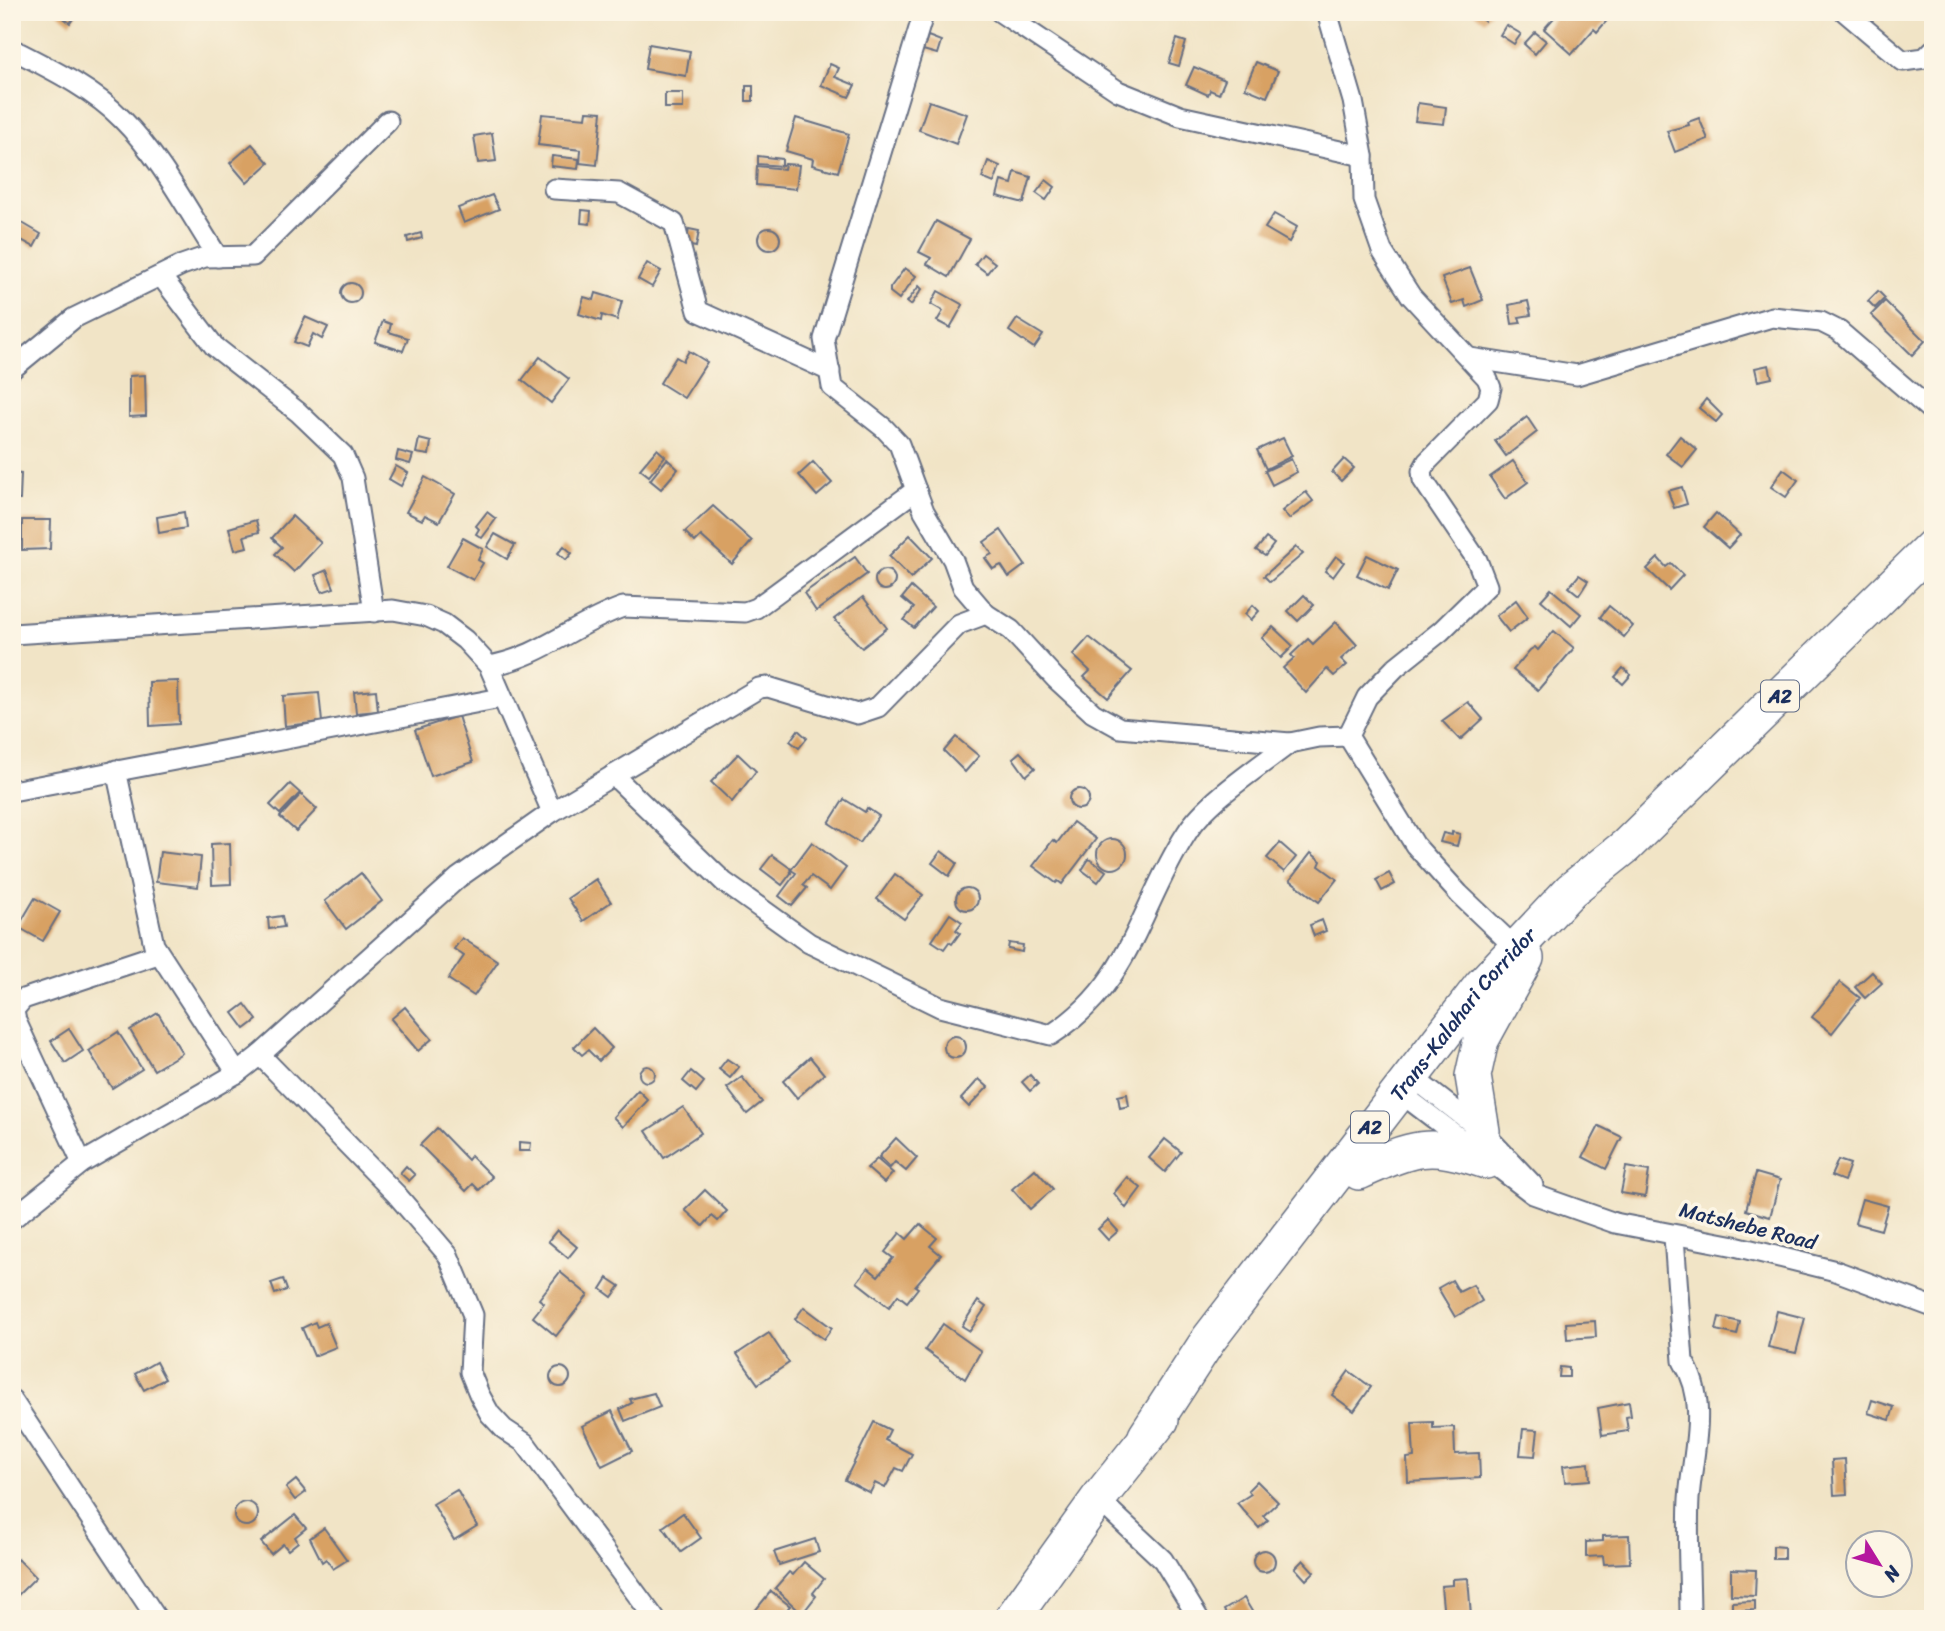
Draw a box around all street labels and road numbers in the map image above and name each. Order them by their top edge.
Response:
road number: A2 [1761,680,1799,712]
street label: Trans-Kalahari Corridor [1379,917,1547,1110]
road number: A2 [1351,1112,1389,1142]
street label: Matshebe Road [1675,1191,1823,1262]

